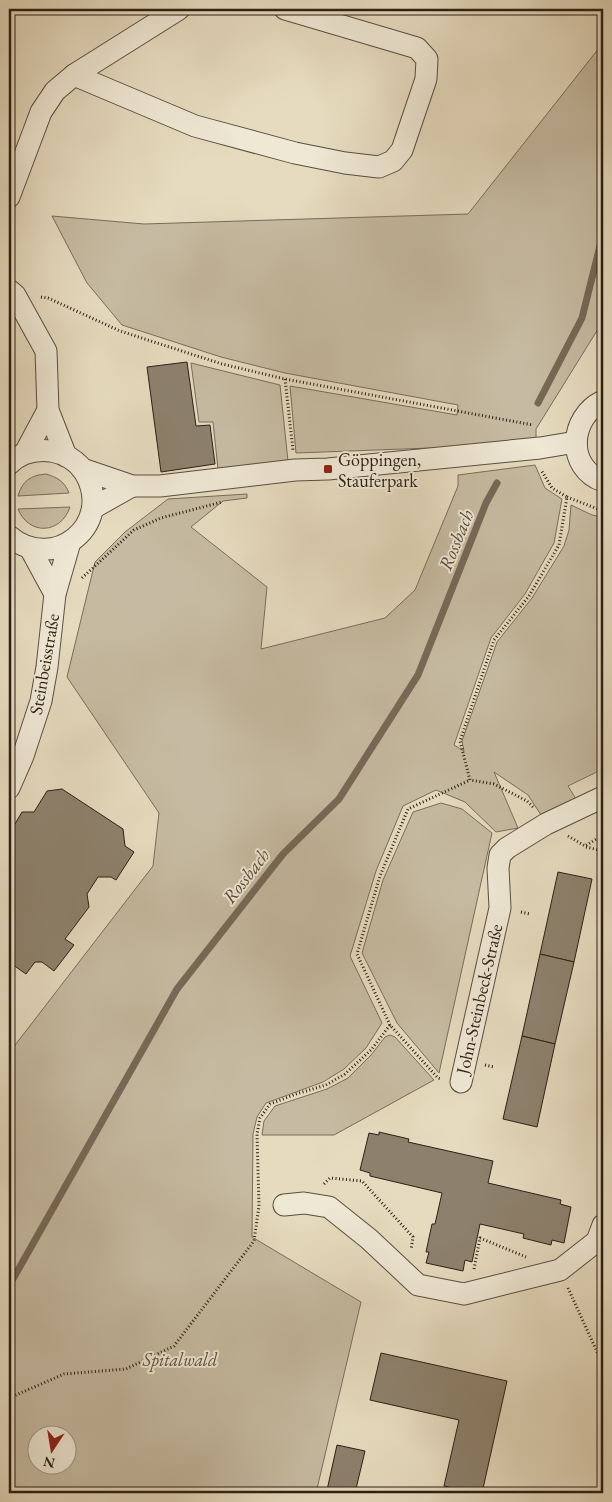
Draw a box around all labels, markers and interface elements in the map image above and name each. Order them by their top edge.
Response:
place label: Göppingen, Stauferpark [338,448,421,492]
marker: Göppingen, Stauferpark [322,463,334,475]
water label: Rossbach [433,506,479,574]
street label: Steinbeisstraße [24,612,64,716]
water label: Rossbach [217,843,275,909]
street label: John-Steinbeck-Straße [450,922,507,1078]
park label: Spitalwald [142,1348,218,1372]
north arrow [28,1424,78,1474]
text: N [41,1453,57,1473]

